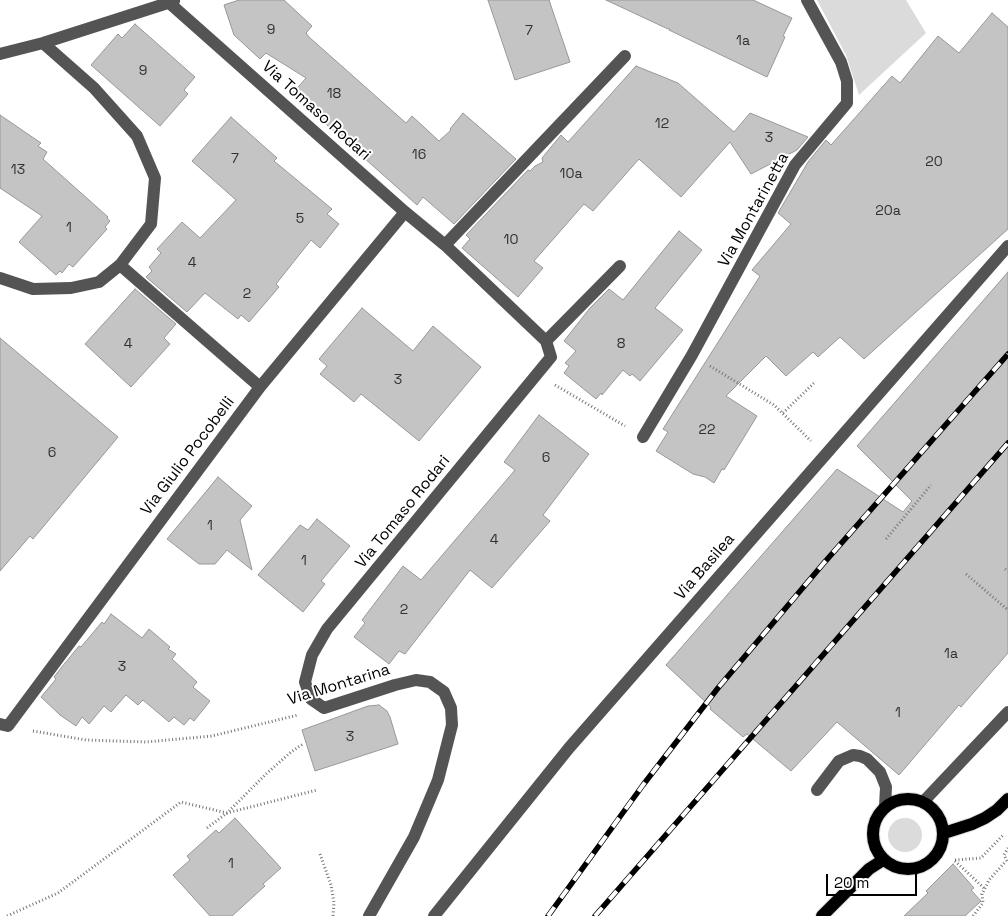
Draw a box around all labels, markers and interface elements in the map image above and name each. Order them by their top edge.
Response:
house number: 9 [267,22,275,38]
house number: 7 [525,23,533,39]
house number: 1a [736,33,750,49]
street label: Via Tomaso Rodari [258,57,374,165]
house number: 9 [139,63,147,79]
house number: 18 [327,86,341,102]
house number: 12 [655,116,669,132]
house number: 3 [765,130,773,146]
house number: 16 [412,147,426,163]
street label: Via Montarinetta [715,149,793,271]
house number: 7 [231,151,239,167]
house number: 20 [925,154,943,170]
house number: 13 [11,162,25,178]
house number: 10a [560,166,582,182]
house number: 20a [875,203,901,219]
house number: 5 [296,211,304,227]
house number: 1 [66,220,72,236]
house number: 10 [504,232,518,248]
house number: 4 [188,255,196,271]
house number: 2 [243,286,251,302]
house number: 4 [124,336,132,352]
house number: 8 [617,336,625,352]
house number: 3 [394,372,402,388]
street label: Via Giulio Pocobelli [137,393,239,519]
house number: 22 [699,422,715,438]
house number: 6 [48,445,56,461]
house number: 6 [542,450,550,466]
street label: Via Tomaso Rodari [352,452,454,572]
house number: 1 [207,518,213,534]
street label: Via Basilea [671,530,739,604]
house number: 4 [490,532,498,548]
house number: 1 [301,553,307,569]
house number: 2 [400,602,408,618]
house number: 1a [944,646,958,662]
house number: 3 [118,659,126,675]
street label: Via Montarina [286,660,392,710]
house number: 1 [895,705,901,721]
house number: 3 [346,729,354,745]
house number: 1 [228,856,234,872]
scale bar [828,864,919,896]
text: 20 m [834,873,869,892]

